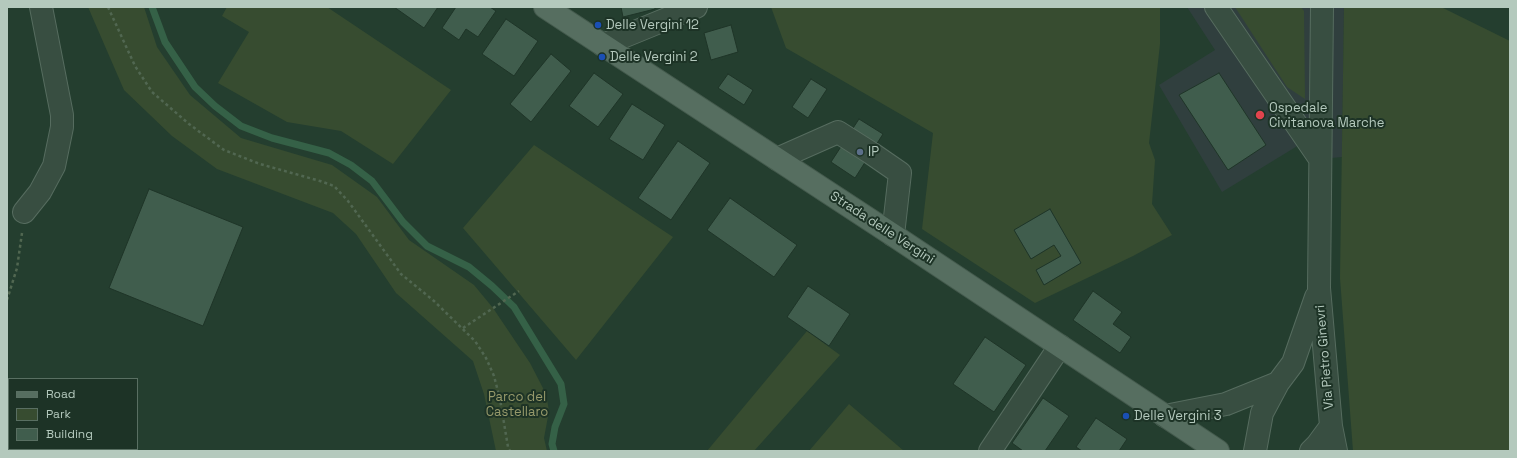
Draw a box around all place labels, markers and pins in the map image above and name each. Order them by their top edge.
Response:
place label: Delle Vergini 12 [606,17,699,33]
marker: Delle Vergini 12 [593,20,603,30]
place label: Delle Vergini 2 [610,49,698,65]
marker: Delle Vergini 2 [597,52,607,62]
place label: Ospedale Civitanova Marche [1269,100,1384,131]
marker: Ospedale Civitanova Marche [1254,109,1266,121]
place label: IP [868,144,879,160]
marker: IP [855,147,865,157]
place label: Delle Vergini 3 [1134,408,1222,424]
marker: Delle Vergini 3 [1121,411,1131,421]

